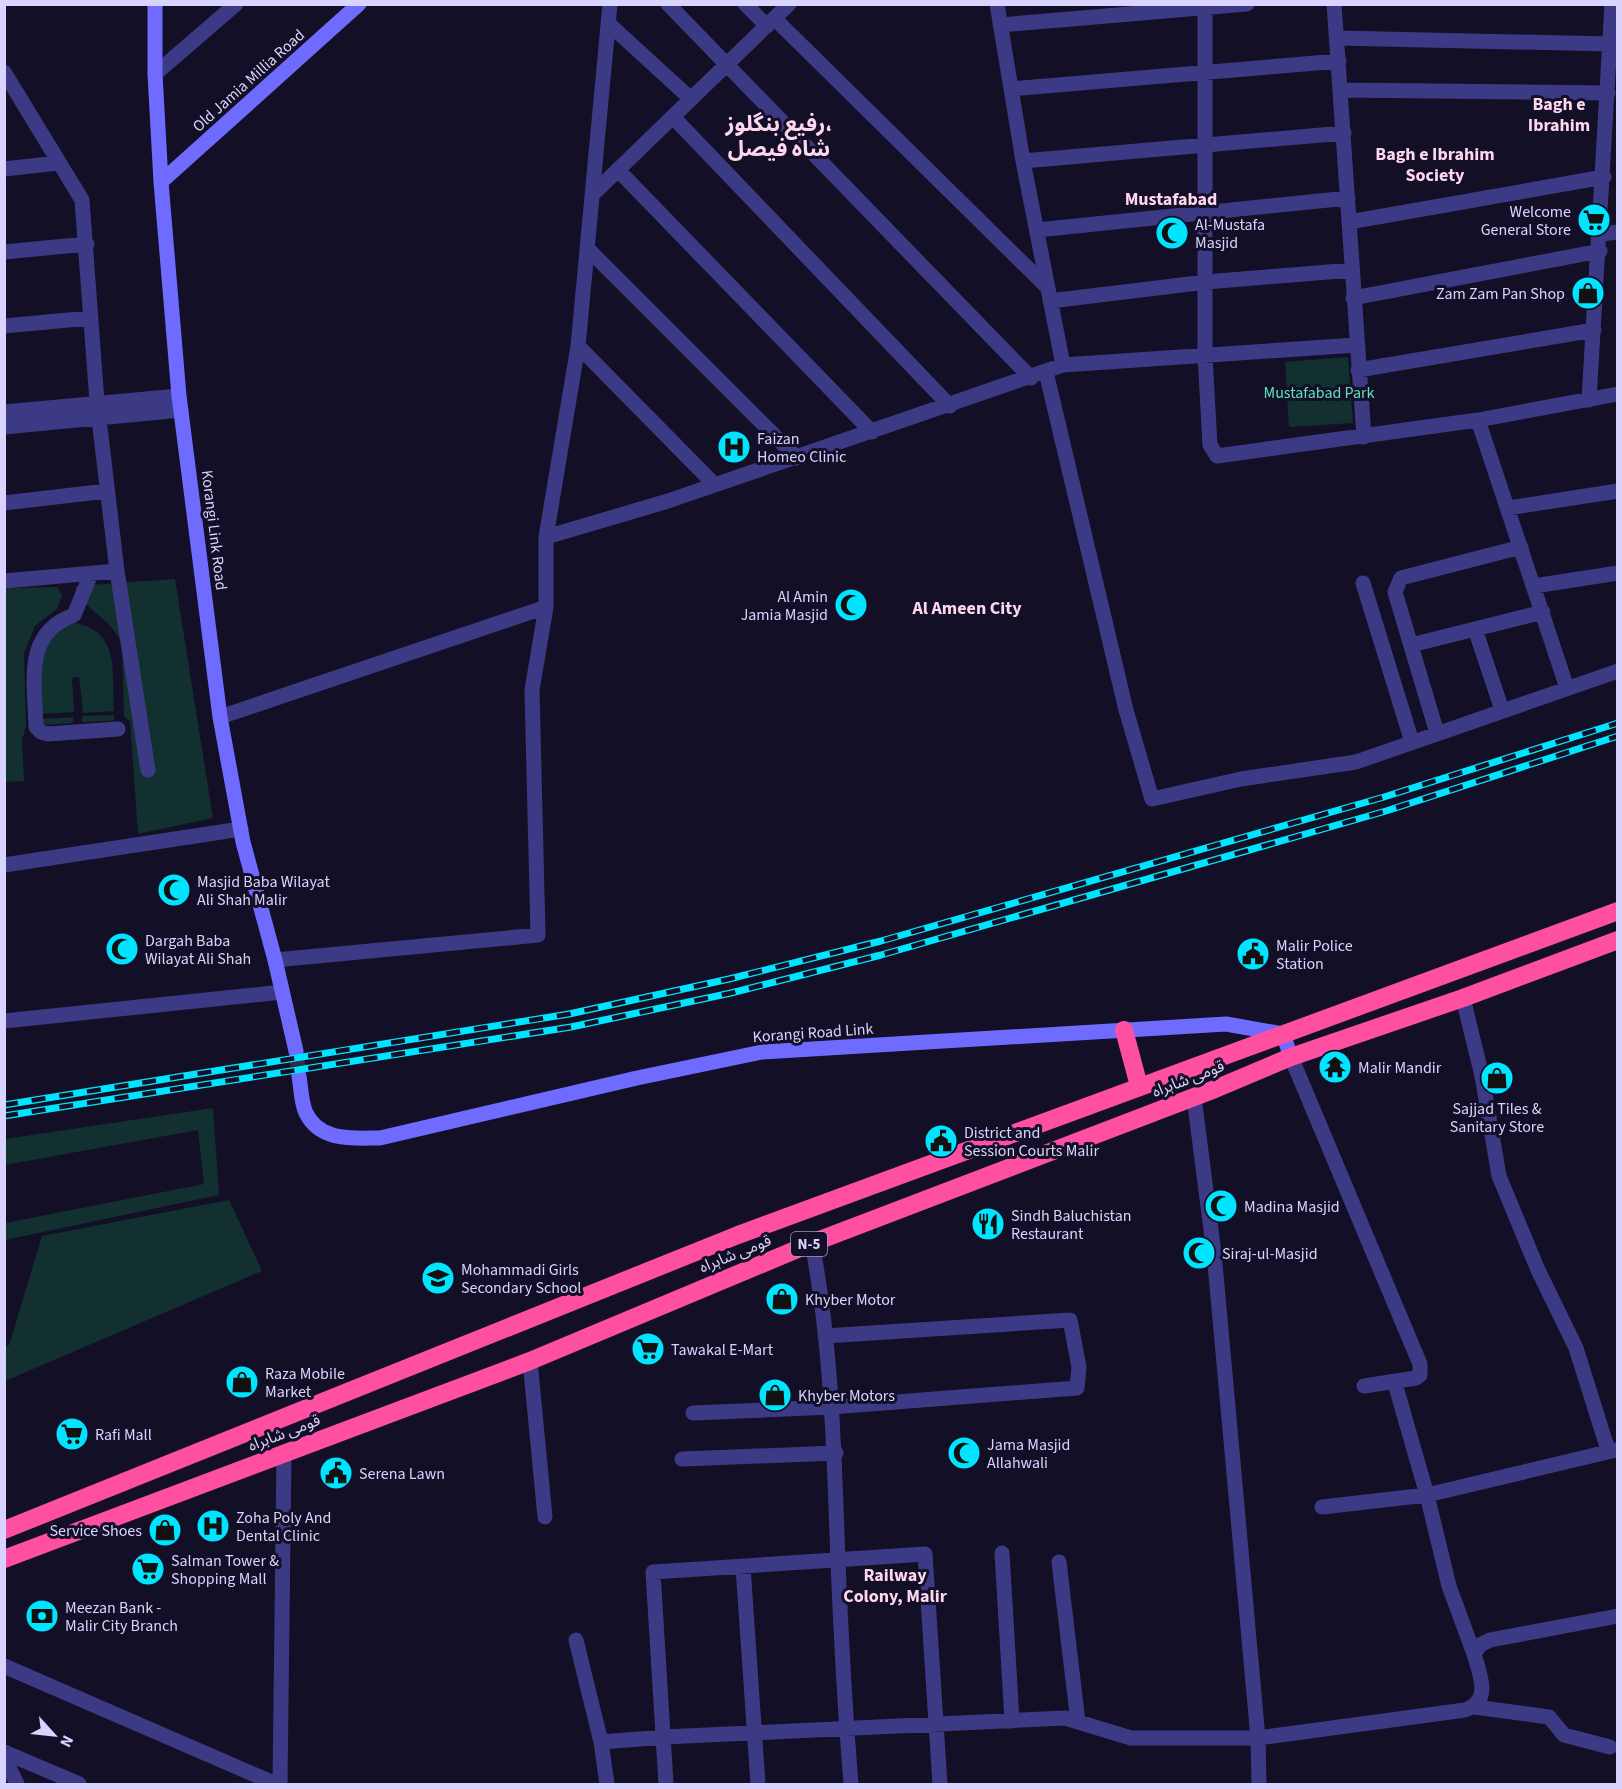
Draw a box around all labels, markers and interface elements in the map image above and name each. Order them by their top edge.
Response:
street label: Old Jamia Millia Road [188,24,310,137]
district label: Bagh e Ibrahim [1528,92,1590,138]
district label: رفیع بنگلوز، شاہ فیصل [724,108,833,165]
district label: Bagh e Ibrahim Society [1375,142,1495,188]
district label: Mustafabad [1125,187,1217,212]
place label: Welcome General Store [1481,201,1571,241]
supermarket icon: Welcome General Store [1576,202,1612,238]
place label: Al-Mustafa Masjid [1195,214,1265,254]
mosque icon: Al-Mustafa Masjid [1154,215,1190,251]
shop icon: Zam Zam Pan Shop [1570,275,1606,311]
place label: Zam Zam Pan Shop [1436,283,1565,305]
park label: Mustafabad Park [1264,382,1375,404]
place label: Faizan Homeo Clinic [757,428,846,468]
hospital icon: Faizan Homeo Clinic [716,429,752,465]
street label: Korangi Link Road [196,469,232,591]
place label: Al Amin Jamia Masjid [741,586,828,626]
mosque icon: Al Amin Jamia Masjid [833,587,869,623]
district label: Al Ameen City [911,596,1022,621]
place label: Masjid Baba Wilayat Ali Shah Malir [197,871,330,911]
mosque icon: Masjid Baba Wilayat Ali Shah Malir [156,872,192,908]
place label: Dargah Baba Wilayat Ali Shah [145,930,251,970]
mosque icon: Dargah Baba Wilayat Ali Shah [104,931,140,967]
place label: Malir Police Station [1276,935,1353,975]
public building icon: Malir Police Station [1235,936,1271,972]
street label: Korangi Road Link [752,1018,874,1048]
temple icon: Malir Mandir [1317,1049,1353,1085]
street label: قومی شاہراہ [1149,1055,1228,1103]
place label: Malir Mandir [1358,1057,1442,1079]
shop icon: Sajjad Tiles & Sanitary Store [1479,1060,1515,1096]
place label: Sajjad Tiles & Sanitary Store [1450,1098,1544,1138]
place label: District and Session Courts Malir [964,1122,1099,1162]
public building icon: District and Session Courts Malir [923,1123,959,1159]
mosque icon: Madina Masjid [1203,1188,1239,1224]
place label: Madina Masjid [1244,1196,1340,1218]
place label: Sindh Baluchistan Restaurant [1011,1205,1131,1245]
restaurant icon: Sindh Baluchistan Restaurant [970,1206,1006,1242]
street label: قومی شاہراہ [696,1230,775,1278]
road number: N-5 [791,1232,827,1256]
mosque icon: Siraj-ul-Masjid [1181,1235,1217,1271]
place label: Siraj-ul-Masjid [1222,1243,1318,1265]
place label: Mohammadi Girls Secondary School [461,1259,581,1299]
school or university icon: Mohammadi Girls Secondary School [420,1260,456,1296]
shop icon: Khyber Motor [764,1281,800,1317]
place label: Khyber Motor [805,1289,896,1311]
supermarket icon: Tawakal E-Mart [630,1331,666,1367]
place label: Tawakal E-Mart [671,1339,774,1361]
place label: Raza Mobile Market [265,1363,345,1403]
shop icon: Raza Mobile Market [224,1364,260,1400]
shop icon: Khyber Motors [757,1377,793,1413]
place label: Khyber Motors [798,1385,895,1407]
street label: قومی شاہراہ [245,1409,324,1457]
supermarket icon: Rafi Mall [54,1416,90,1452]
place label: Rafi Mall [95,1424,152,1446]
place label: Jama Masjid Allahwali [987,1434,1070,1474]
mosque icon: Jama Masjid Allahwali [946,1435,982,1471]
public building icon: Serena Lawn [318,1455,354,1491]
place label: Serena Lawn [359,1463,445,1485]
place label: Zoha Poly And Dental Clinic [236,1507,331,1547]
hospital icon: Zoha Poly And Dental Clinic [195,1508,231,1544]
shop icon: Service Shoes [147,1512,183,1548]
place label: Service Shoes [50,1520,142,1542]
place label: Salman Tower & Shopping Mall [171,1550,279,1590]
supermarket icon: Salman Tower & Shopping Mall [130,1551,166,1587]
district label: Railway Colony, Malir [843,1563,948,1609]
place label: Meezan Bank - Malir City Branch [65,1597,178,1637]
bank icon: Meezan Bank - Malir City Branch [24,1598,60,1634]
north arrow [24,1705,84,1765]
text: N [54,1732,79,1751]

